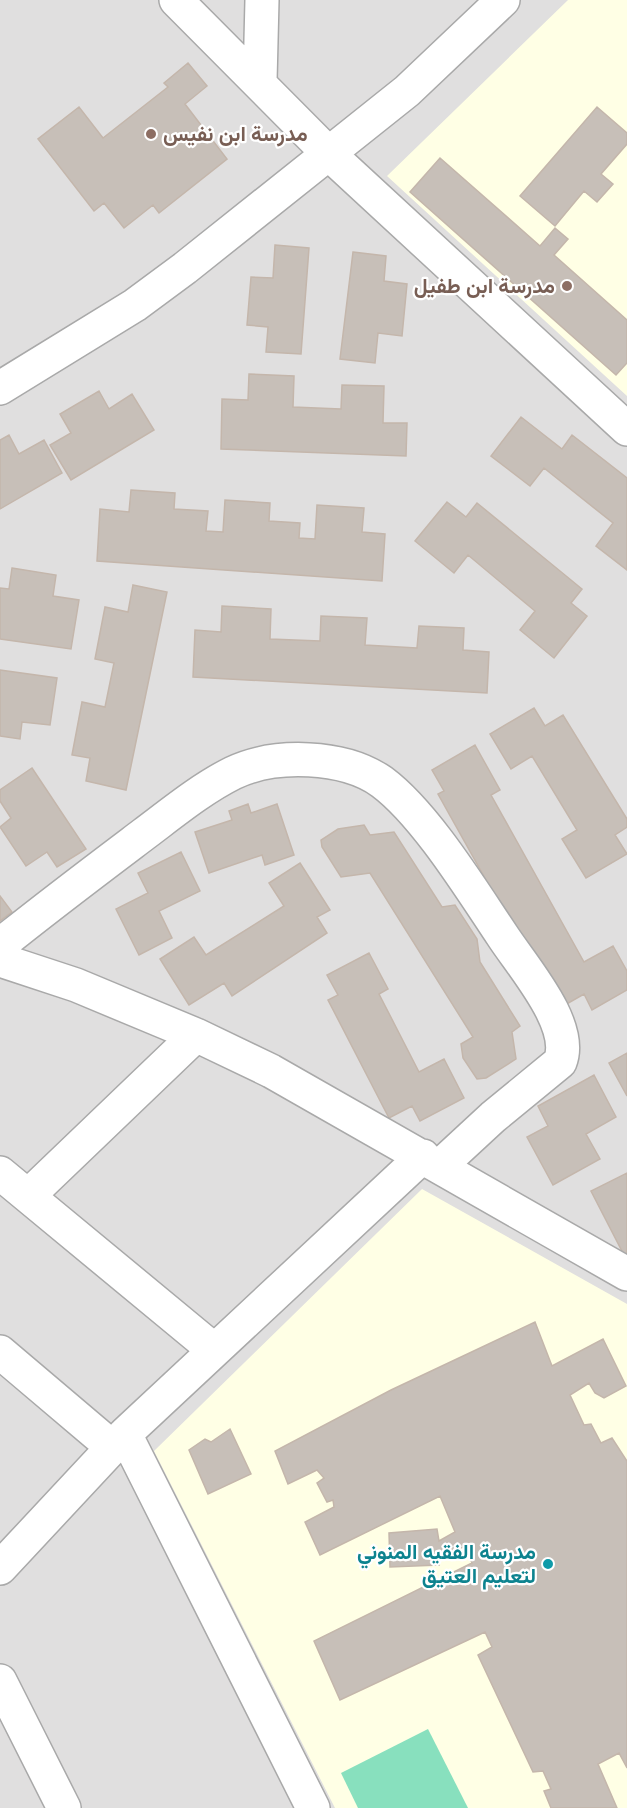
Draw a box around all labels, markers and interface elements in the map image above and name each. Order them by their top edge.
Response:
place label: مدرسة ابن نفيس [163,122,308,147]
marker: مدرسة ابن نفيس [144,127,158,141]
place label: مدرسة ابن طفيل [414,274,555,299]
marker: مدرسة ابن طفيل [560,279,574,293]
place label: مدرسة الفقيه المنوني لتعليم العتيق [357,1540,536,1590]
marker: مدرسة الفقيه المنوني لتعليم العتيق [541,1557,555,1571]

